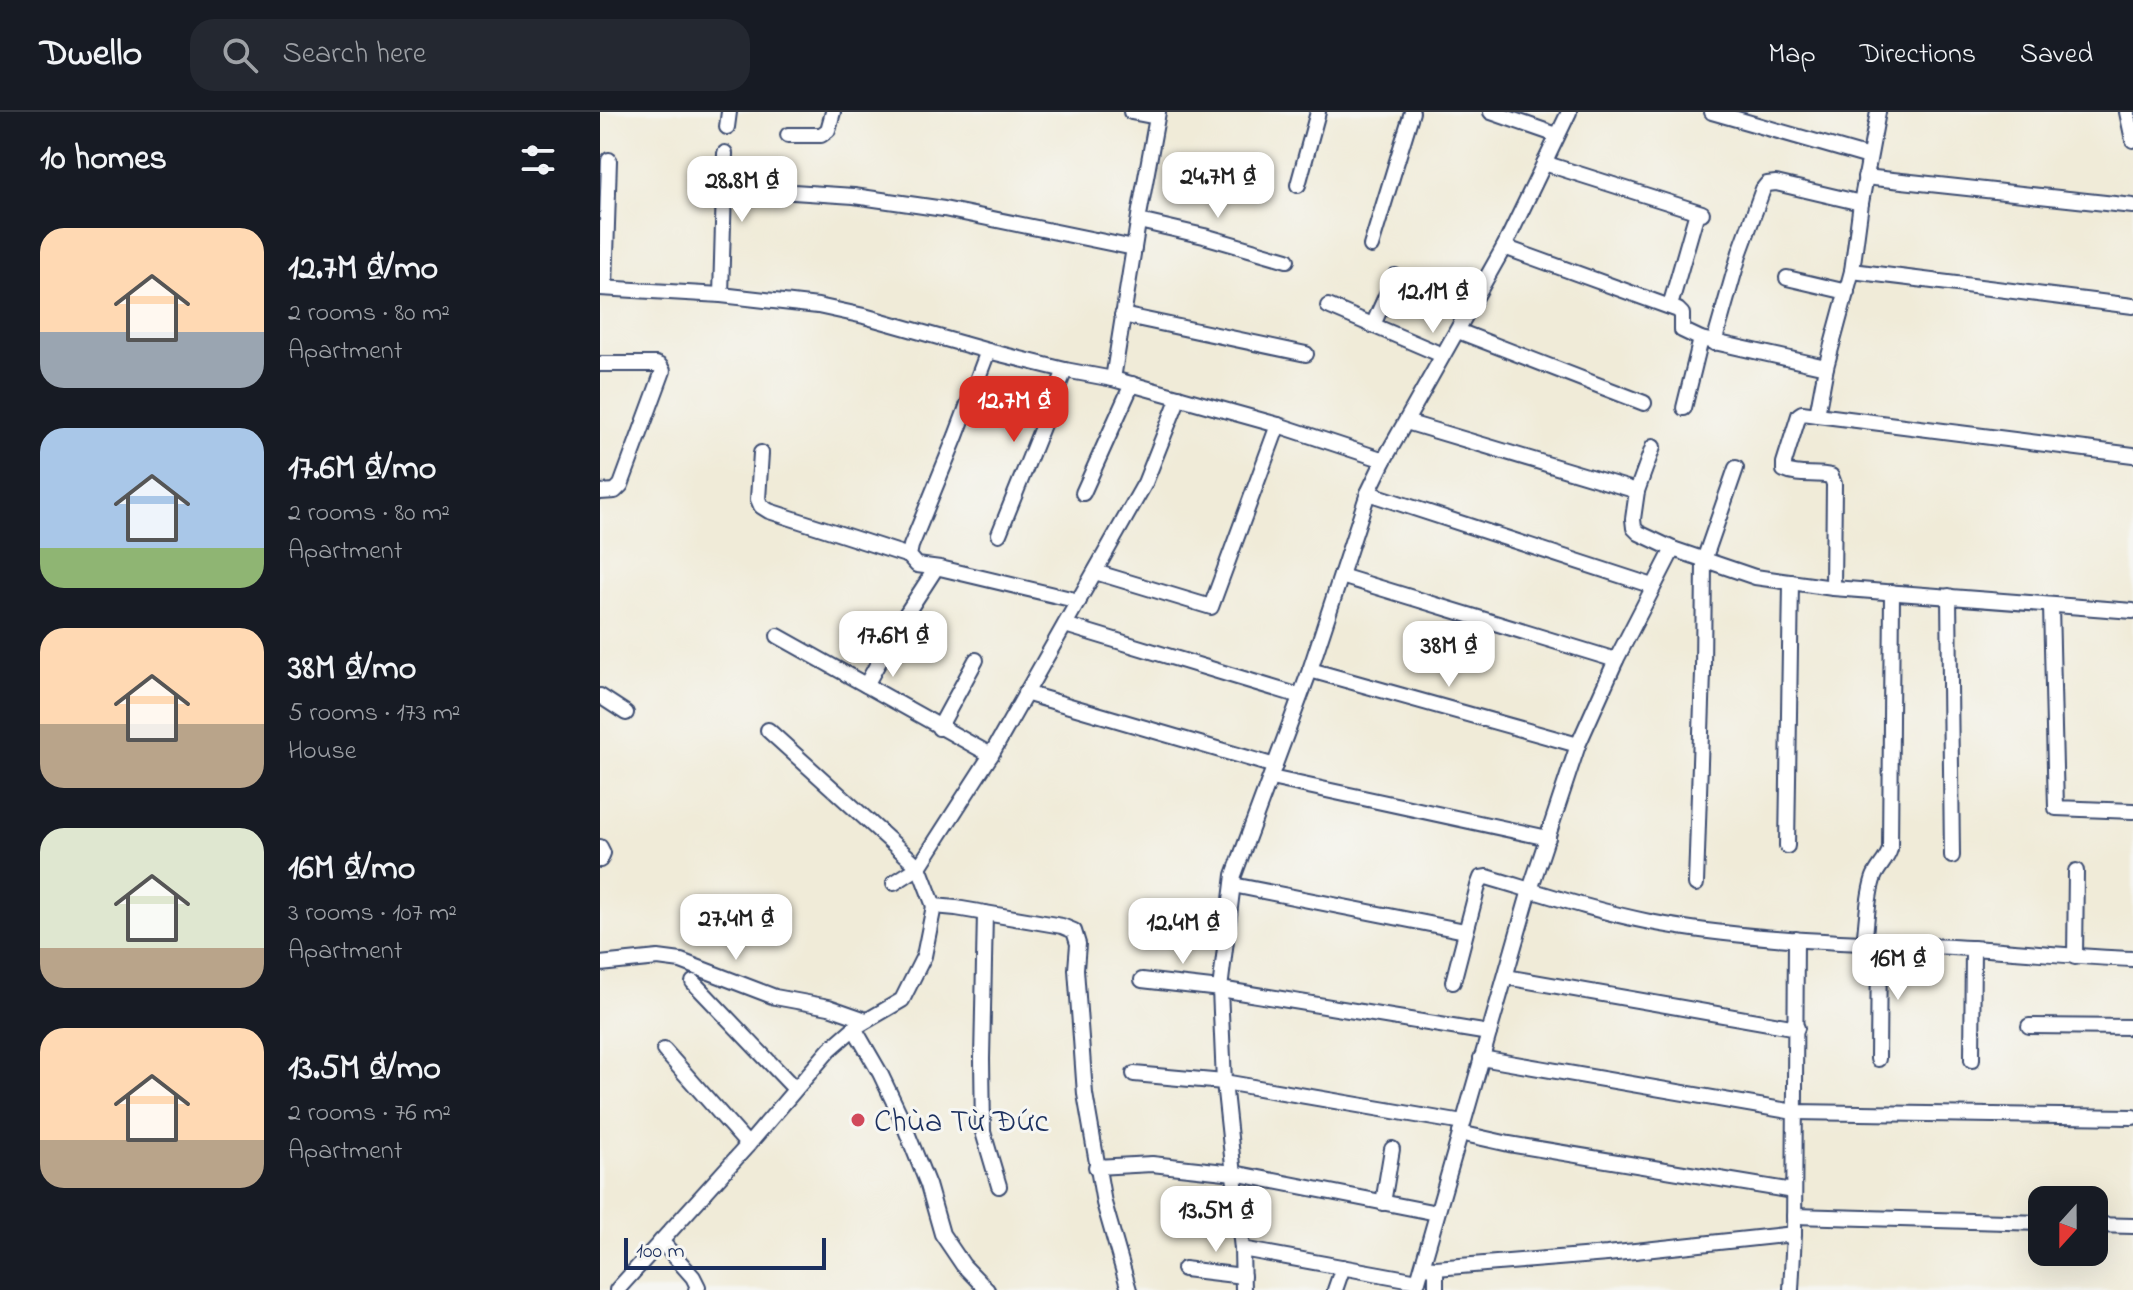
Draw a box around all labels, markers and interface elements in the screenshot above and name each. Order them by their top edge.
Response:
search box [190,19,750,91]
text: Dwello [40,27,142,83]
icon: search [218,33,262,77]
text: Search here [282,33,426,77]
text: Map [1768,35,1816,76]
text: Directions [1860,35,1976,76]
text: Saved [2020,35,2093,76]
text: 10 homes [40,135,167,185]
icon: filters [516,138,560,182]
pin: 24.7M ₫ [1144,152,1292,220]
pin: 28.8M ₫ [668,156,816,224]
text: 24.7M ₫ [1180,159,1256,197]
text: 28.8M ₫ [705,163,779,201]
text: 12.7M ₫/mo [288,245,438,295]
icon: home [104,260,200,356]
pin: 12.1M ₫ [1359,267,1507,335]
text: 12.1M ₫ [1398,274,1468,312]
text: 2 rooms · 80 m² [288,295,450,333]
text: Apartment [288,333,402,371]
pin: 12.7M ₫ [940,376,1088,444]
text: 12.7M ₫ [977,383,1051,421]
text: 17.6M ₫/mo [288,445,436,495]
icon: home [104,460,200,556]
text: 2 rooms · 80 m² [288,495,450,533]
text: Apartment [288,533,402,571]
pin: 17.6M ₫ [819,611,967,679]
text: 17.6M ₫ [857,618,929,656]
pin: 38M ₫ [1393,621,1505,689]
text: 38M ₫ [1421,628,1477,666]
text: 38M ₫/mo [288,645,416,695]
icon: home [104,660,200,756]
text: 5 rooms · 173 m² [288,695,461,733]
text: House [288,733,356,771]
text: 16M ₫/mo [288,845,415,895]
icon: home [104,860,200,956]
pin: 27.4M ₫ [662,894,810,962]
text: 3 rooms · 107 m² [288,895,457,933]
pin: 12.4M ₫ [1109,898,1257,966]
text: 27.4M ₫ [698,901,774,939]
text: 12.4M ₫ [1146,905,1220,943]
text: Apartment [288,933,402,971]
pin: 16M ₫ [1842,934,1954,1002]
text: 16M ₫ [1870,941,1926,979]
text: 13.5M ₫/mo [288,1045,441,1095]
icon: home [104,1060,200,1156]
text: 2 rooms · 76 m² [288,1095,451,1133]
place label: Chùa Từ Đức [874,1100,1050,1147]
marker: Chùa Từ Đức [849,1111,867,1129]
text: Apartment [288,1133,402,1171]
pin: 13.5M ₫ [1142,1186,1290,1254]
north arrow [2028,1186,2108,1266]
map controls [2028,1186,2108,1266]
text: 13.5M ₫ [1178,1193,1254,1231]
scale bar [624,1234,826,1270]
text: 100 m [636,1236,685,1268]

